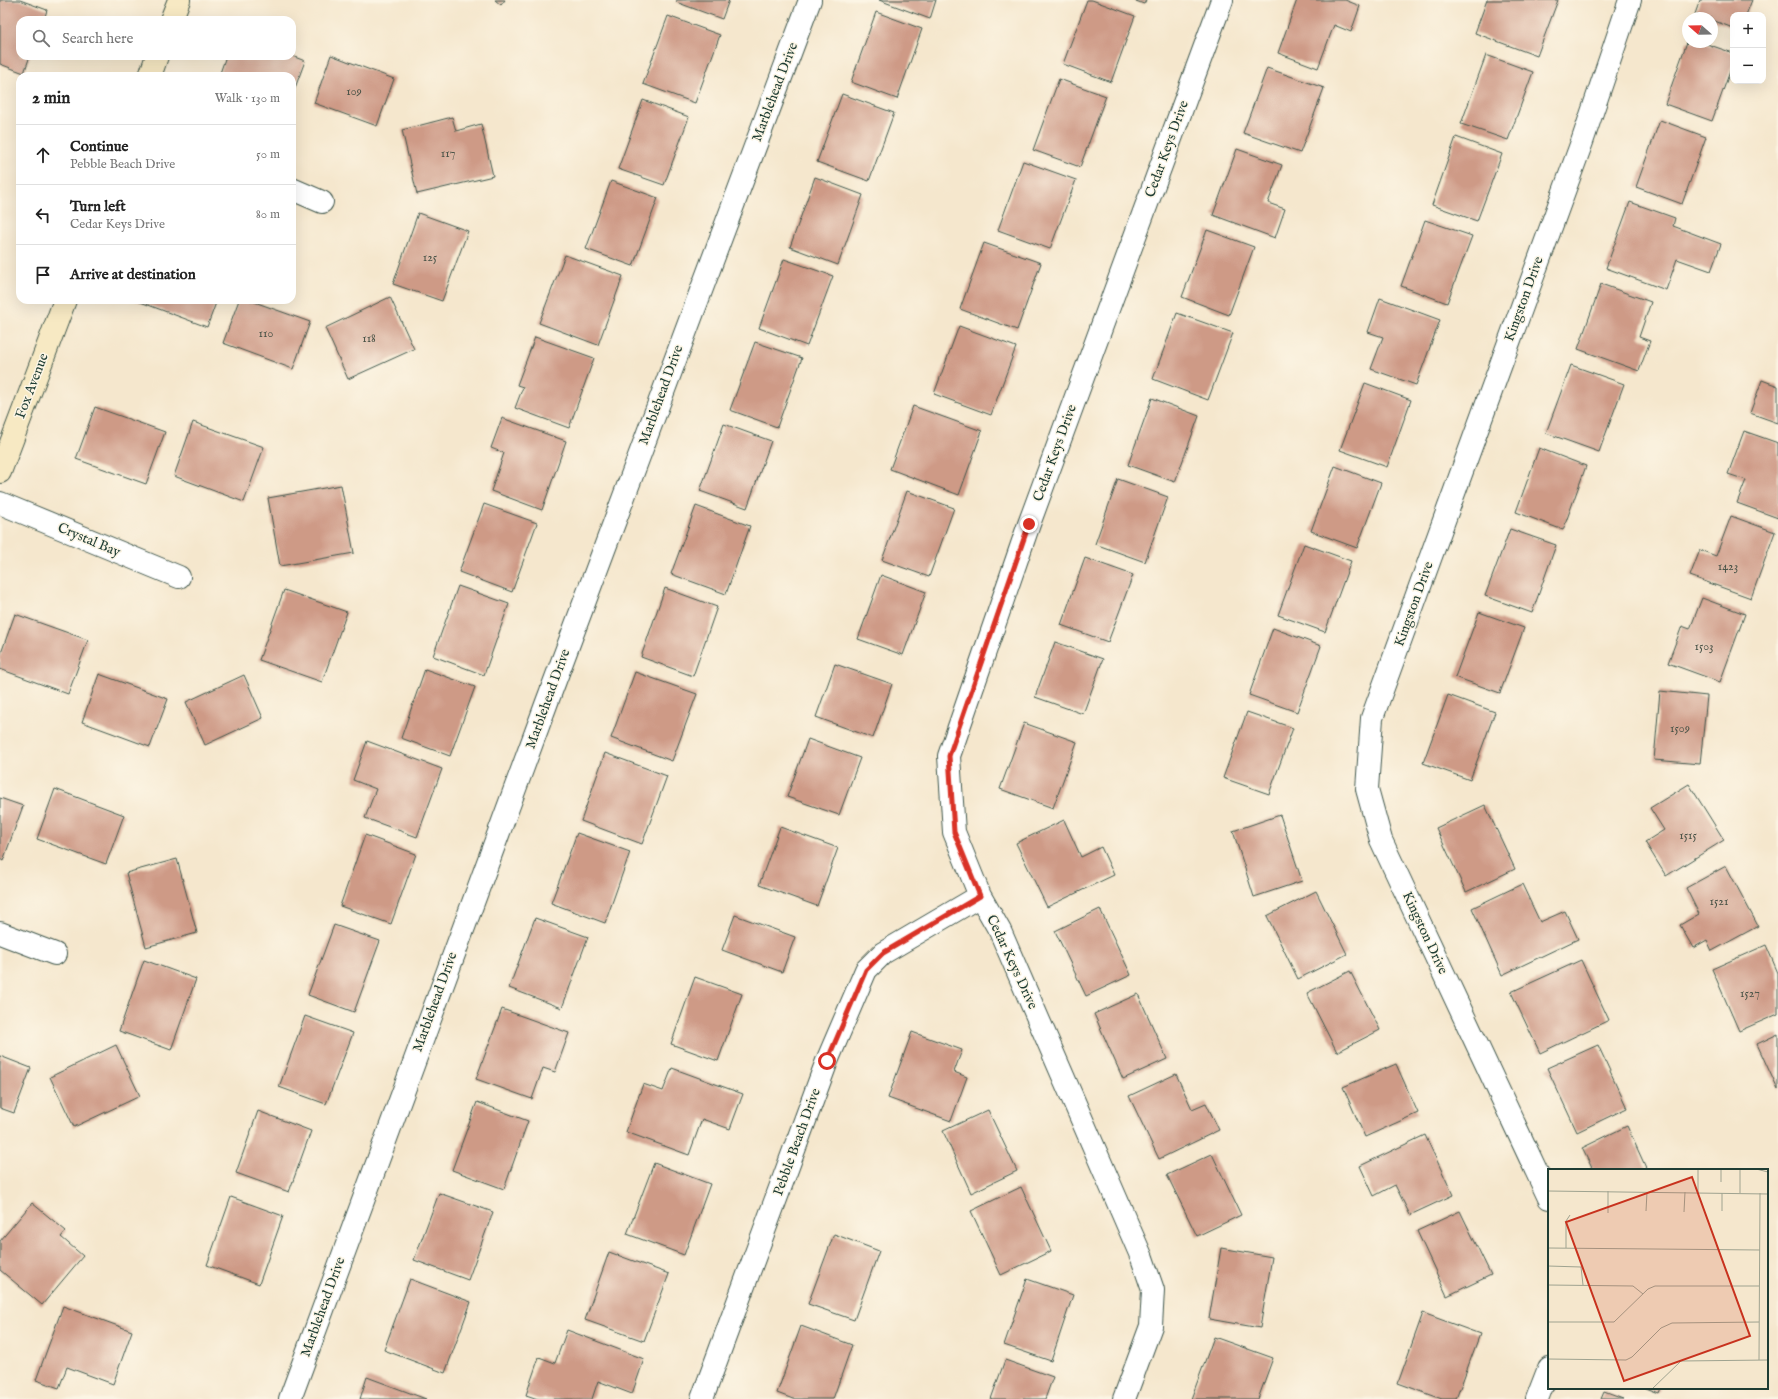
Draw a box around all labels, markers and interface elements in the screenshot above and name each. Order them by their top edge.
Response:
north arrow [1682,12,1718,48]
map controls [1730,12,1766,84]
button: + [1730,12,1766,48]
search box [16,16,296,60]
icon: search [30,27,52,49]
text: Search here [62,29,133,48]
street label: Marblehead Drive [748,39,802,144]
button: − [1730,48,1766,84]
house number: 109 [346,84,362,99]
text: 2 min [32,88,70,109]
text: Walk · 130 m [215,90,280,107]
street label: Cedar Keys Drive [1141,97,1193,200]
text: Continue [70,137,128,156]
icon: ahead [32,144,54,166]
text: 50 m [256,146,280,163]
house number: 117 [441,146,455,161]
text: Pebble Beach Drive [70,156,175,173]
text: Turn left [70,197,126,216]
icon: left [32,204,54,226]
text: 80 m [256,206,280,223]
text: Cedar Keys Drive [70,216,165,233]
house number: 125 [423,250,438,265]
street label: Kingston Drive [1500,253,1548,344]
icon: arrive [32,264,54,286]
text: Arrive at destination [70,265,196,284]
house number: 110 [259,326,273,341]
house number: 118 [362,331,376,346]
street label: Marblehead Drive [635,342,688,447]
street label: Fox Avenue [11,350,53,421]
street label: Cedar Keys Drive [1029,401,1081,504]
route end [1020,515,1038,533]
street label: Crystal Bay [55,519,123,561]
street label: Kingston Drive [1390,558,1438,649]
house number: 1423 [1718,559,1738,574]
house number: 1503 [1694,639,1714,654]
street label: Marblehead Drive [522,646,575,751]
house number: 1509 [1670,721,1690,736]
house number: 1515 [1679,828,1697,843]
street label: Kingston Drive [1398,889,1452,978]
house number: 1521 [1710,894,1728,909]
street label: Cedar Keys Drive [982,912,1042,1013]
street label: Marblehead Drive [409,949,462,1054]
house number: 1527 [1740,986,1760,1001]
route start [818,1052,836,1070]
street label: Pebble Beach Drive [769,1085,825,1198]
inset map [1548,1169,1768,1389]
street label: Marblehead Drive [297,1254,350,1359]

